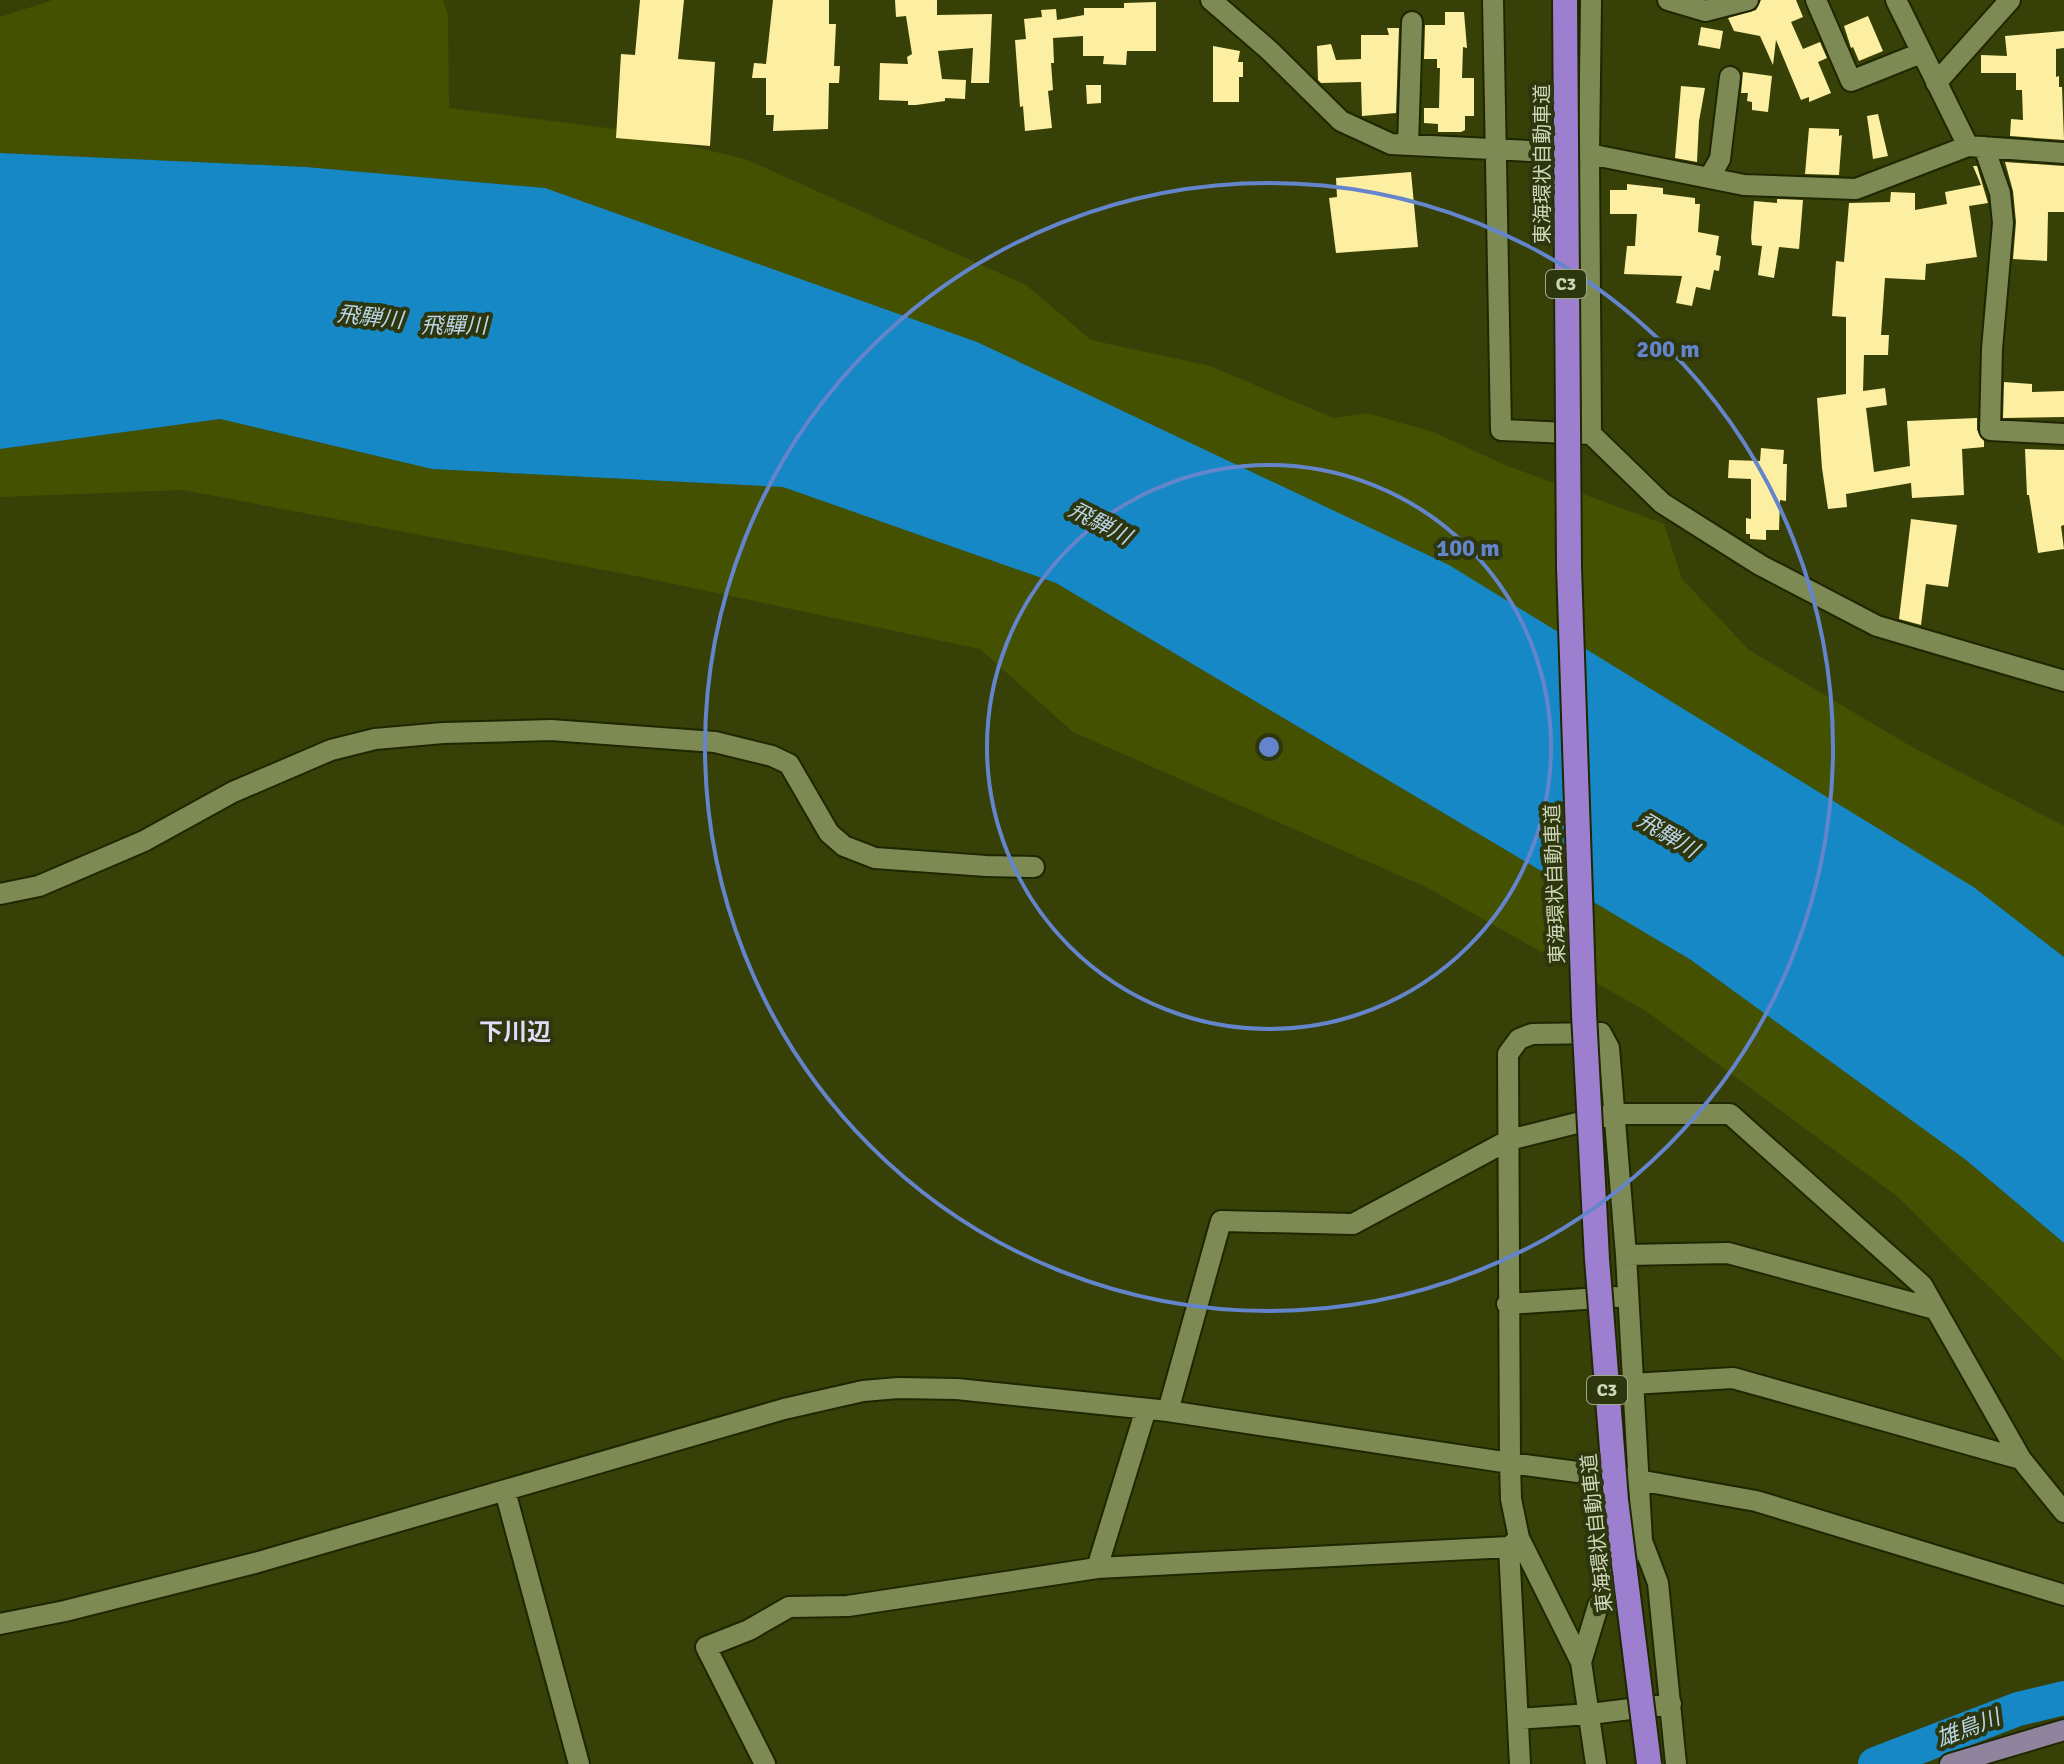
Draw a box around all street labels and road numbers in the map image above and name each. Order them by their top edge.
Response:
street label: 東海環状自動車道 [1530,84,1555,244]
road number: C3 [1546,270,1586,298]
street label: 東海環状自動車道 [1540,804,1570,964]
road number: C3 [1587,1376,1627,1404]
street label: 東海環状自動車道 [1576,1452,1618,1614]

